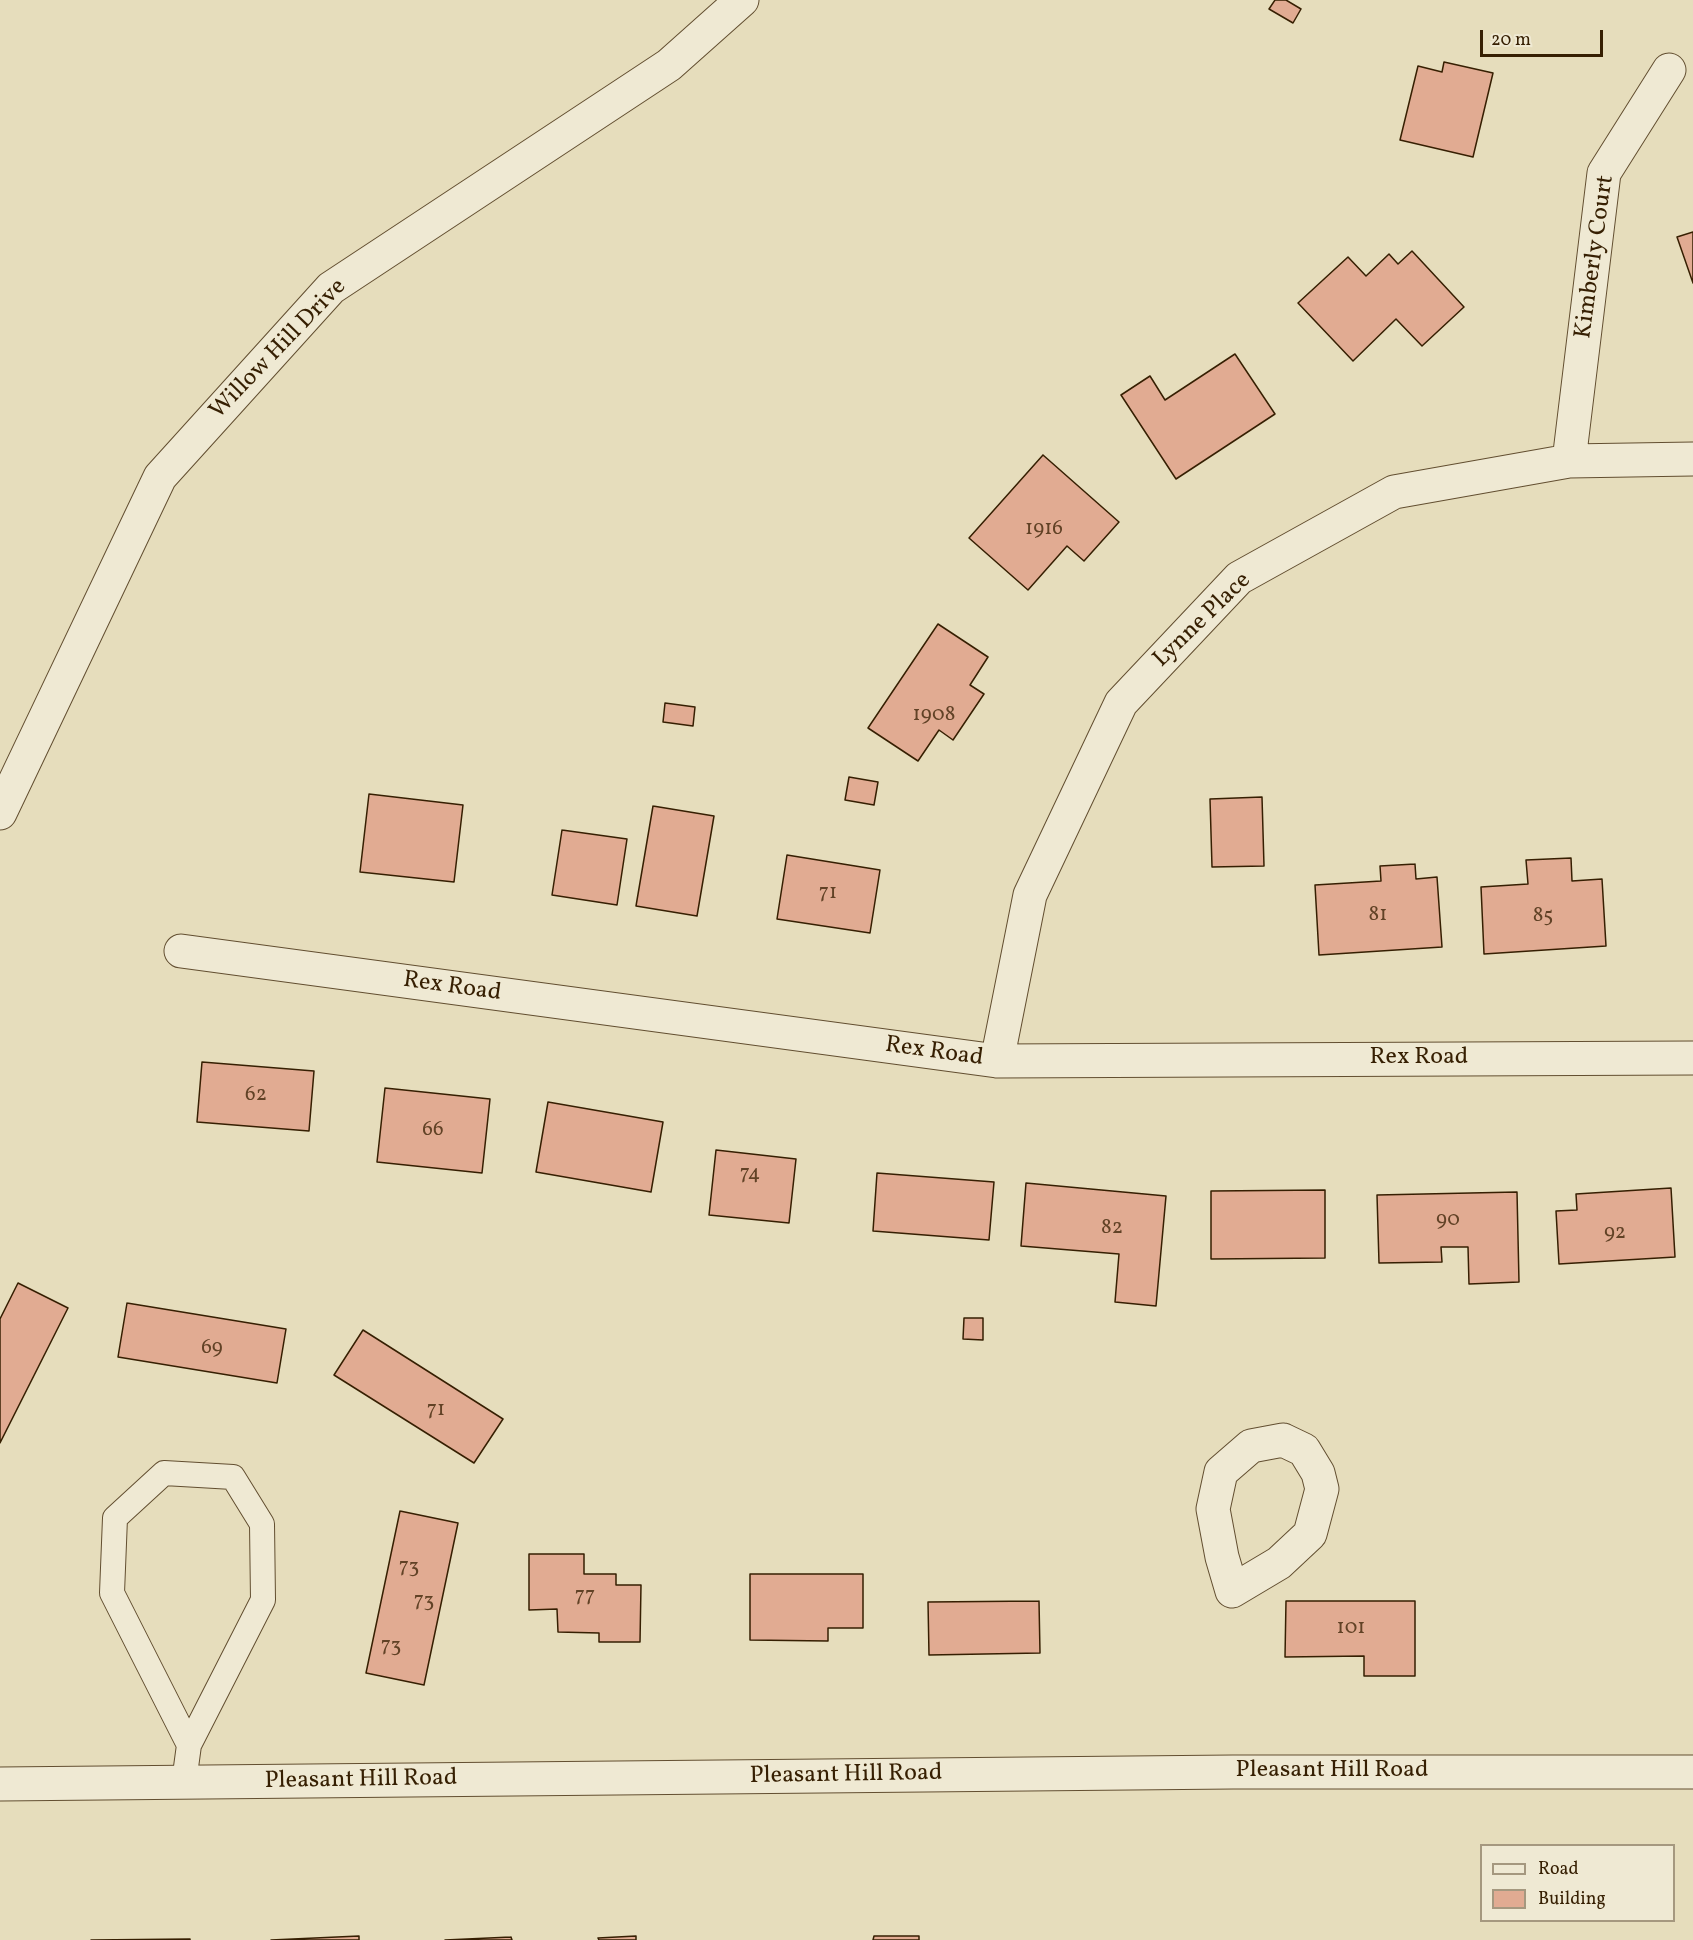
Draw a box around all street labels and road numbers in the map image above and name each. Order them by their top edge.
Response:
street label: Kimberly Court [1570,173,1622,341]
street label: Willow Hill Drive [205,274,353,426]
street label: Lynne Place [1148,567,1258,675]
street label: Rex Road [401,967,503,1009]
street label: Rex Road [883,1032,985,1074]
street label: Rex Road [1370,1045,1468,1073]
street label: Pleasant Hill Road [1236,1758,1428,1786]
street label: Pleasant Hill Road [749,1760,943,1792]
street label: Pleasant Hill Road [264,1765,458,1797]

